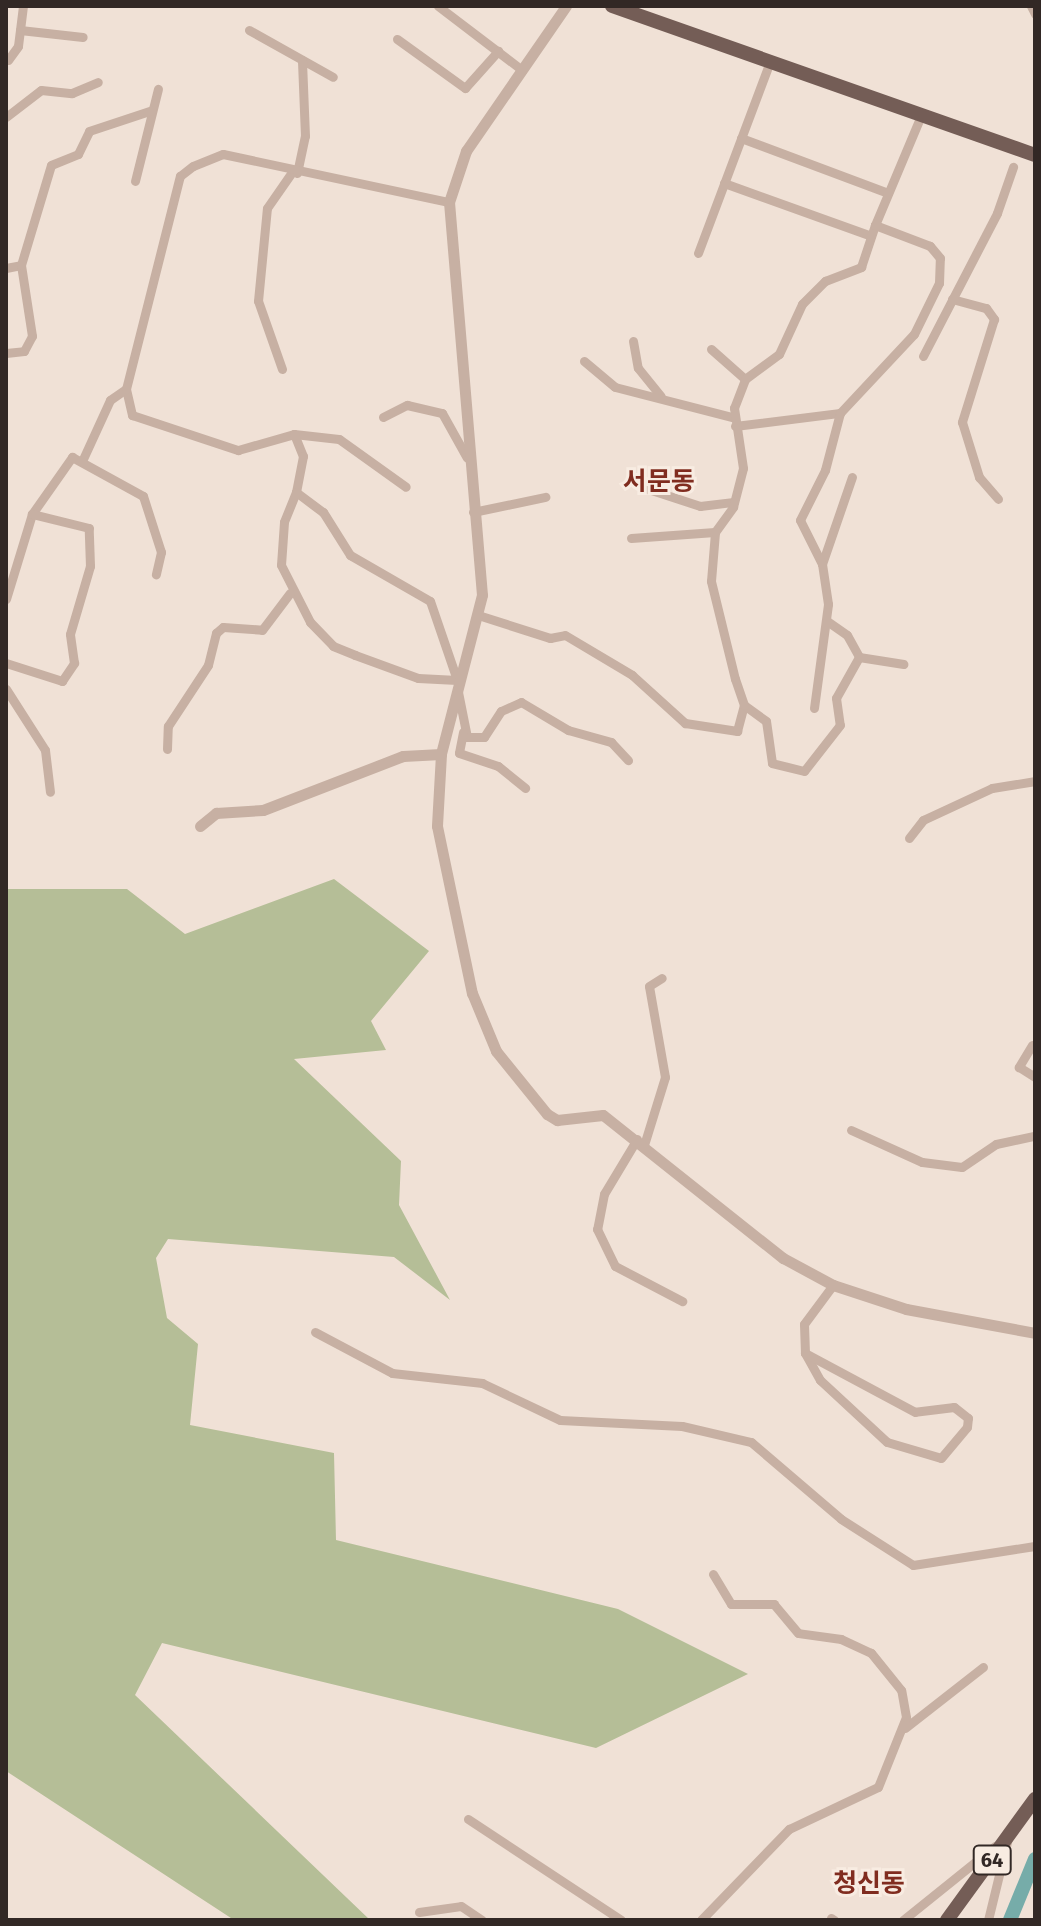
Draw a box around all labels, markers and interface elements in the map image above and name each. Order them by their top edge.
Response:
district label: 서문동 [623,466,695,498]
road number: 64 [972,1844,1012,1876]
district label: 청신동 [833,1868,905,1900]

